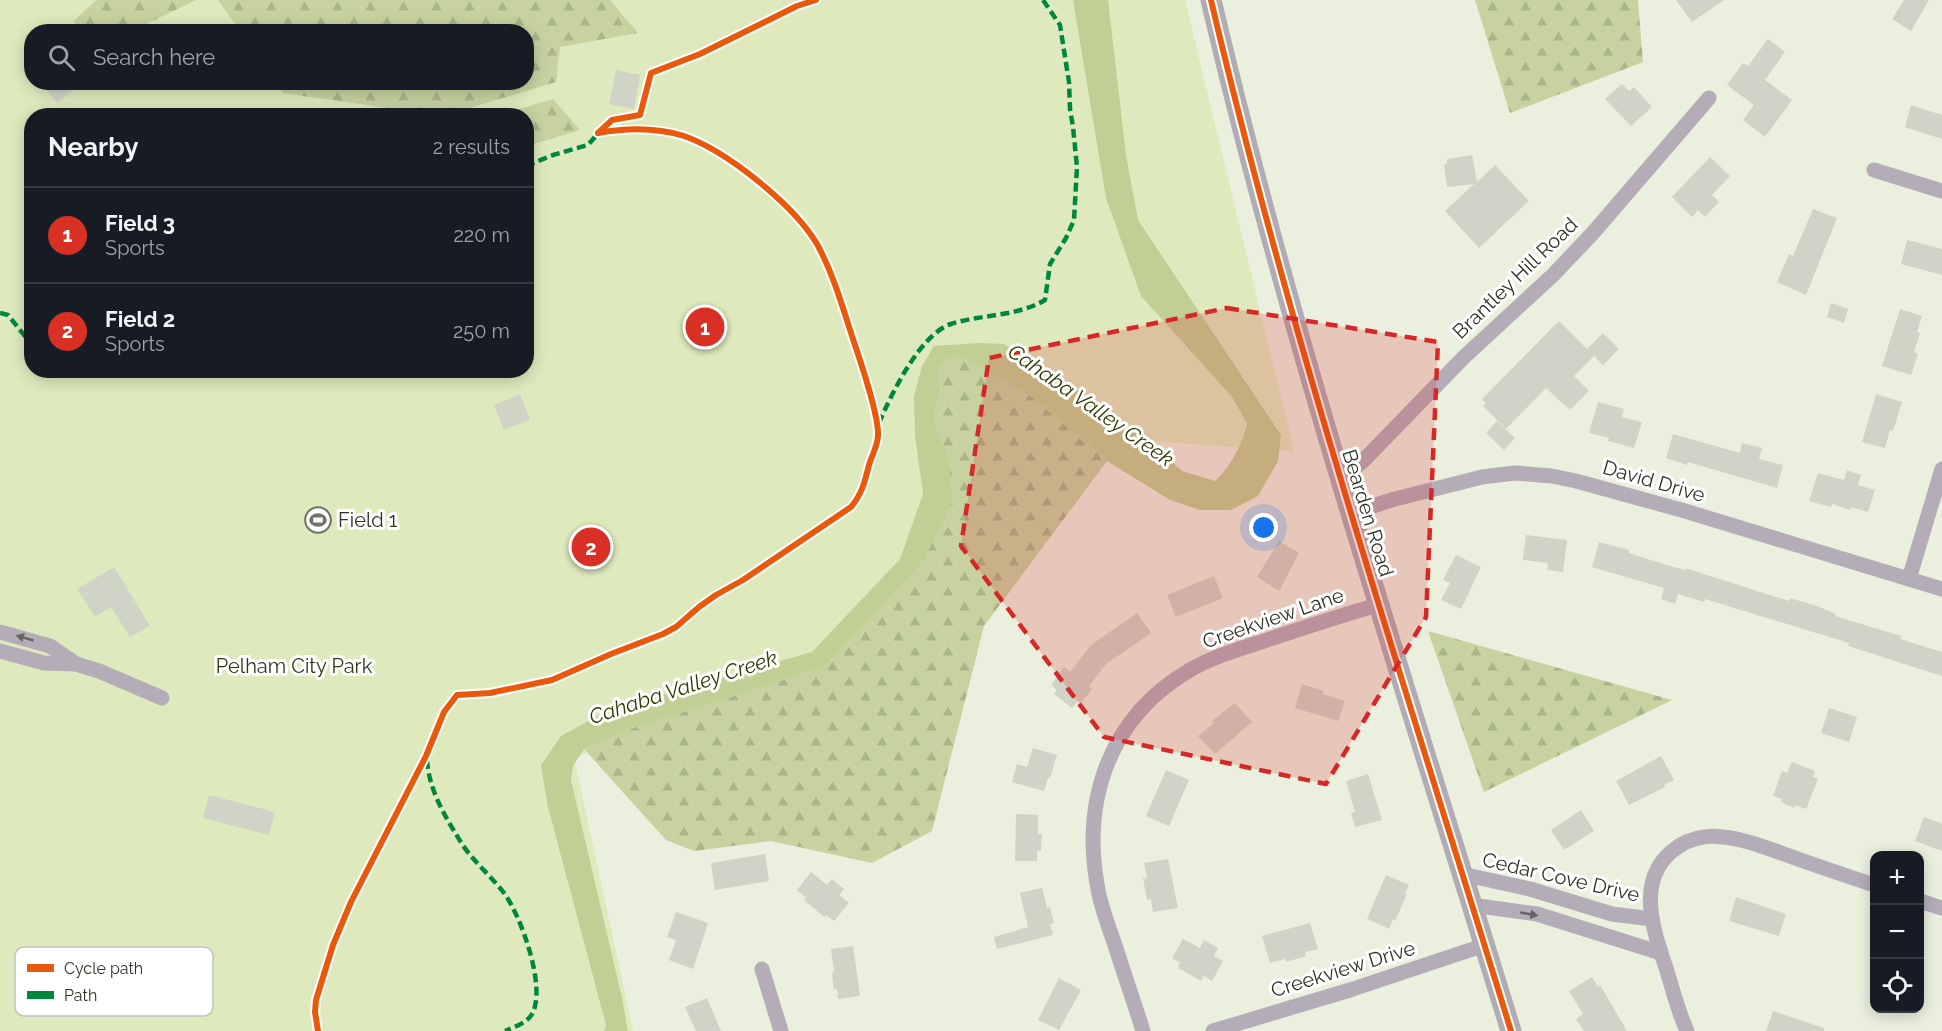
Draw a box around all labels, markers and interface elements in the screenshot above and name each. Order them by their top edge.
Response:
search box [24,24,534,90]
icon: search [45,41,78,74]
text: Search here [93,44,215,70]
text: Nearby [48,132,138,162]
text: 2 results [433,135,510,159]
text: Field 3 [105,210,175,236]
street label: Brantley Hill Road [1448,212,1582,344]
text: 1 [63,223,72,247]
text: 220 m [453,223,510,247]
text: Sports [105,236,165,260]
pin: 1 [686,304,724,350]
text: Field 2 [105,306,175,332]
text: 2 [62,319,73,343]
text: 250 m [453,319,510,343]
text: Sports [105,332,165,356]
water label: Cahaba Valley Creek [1003,338,1179,472]
street label: Bearden Road [1337,447,1399,579]
street label: David Drive [1600,455,1708,507]
sports icon: Field 1 [303,505,333,535]
place label: Field 1 [338,508,398,532]
your location [1249,513,1278,542]
pin: 2 [572,524,610,570]
street label: Creekview Lane [1199,583,1347,653]
one-way arrow [16,633,34,642]
water label: Cahaba Valley Creek [586,645,780,729]
park label: Pelham City Park [216,654,373,678]
street label: Cedar Cove Drive [1480,847,1642,907]
map controls [1870,851,1924,1013]
button: + [1870,851,1924,905]
button: − [1870,905,1924,959]
one-way arrow [1520,909,1539,918]
street label: Creekview Drive [1268,936,1418,1002]
legend [15,947,213,1016]
text: Cycle path [64,959,143,978]
button: locate [1870,959,1924,1013]
text: Path [64,986,97,1005]

